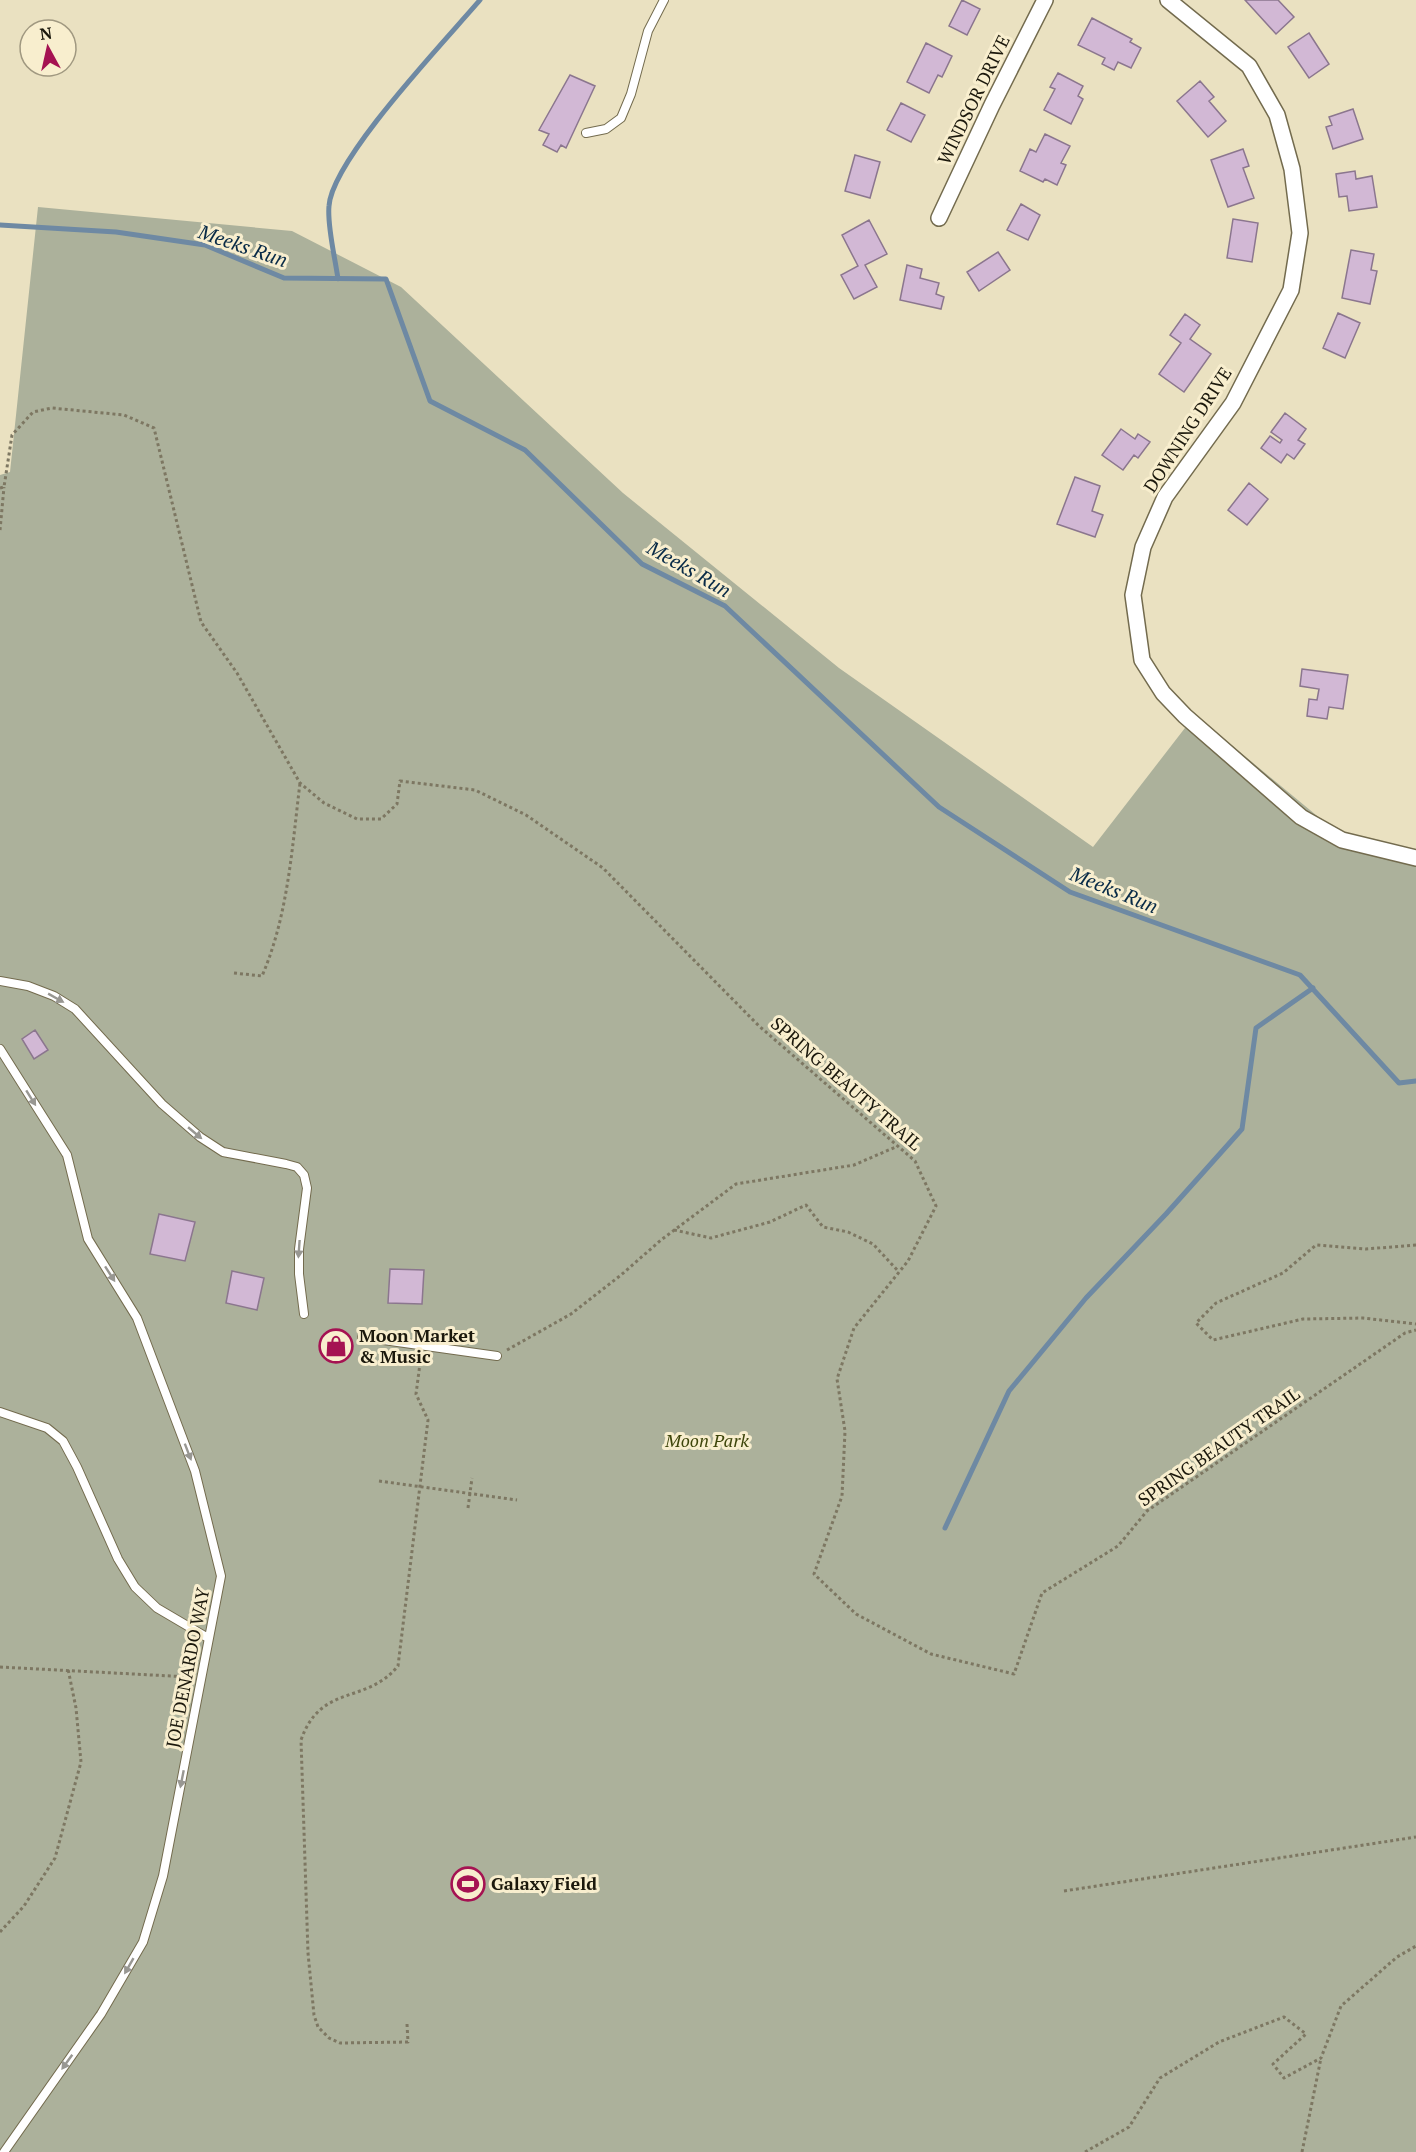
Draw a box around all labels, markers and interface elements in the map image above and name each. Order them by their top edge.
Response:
north arrow [18,18,78,78]
text: N [38,21,53,45]
street label: WINDSOR DRIVE [931,31,1015,168]
water label: Meeks Run [194,217,291,273]
street label: DOWNING DRIVE [1138,362,1237,497]
water label: Meeks Run [642,533,736,603]
water label: Meeks Run [1065,859,1162,919]
one-way arrow [47,993,64,1003]
street label: SPRING BEAUTY TRAIL [766,1011,927,1155]
one-way arrow [26,1090,37,1106]
one-way arrow [187,1126,203,1139]
one-way arrow [295,1239,304,1258]
one-way arrow [104,1266,115,1282]
place label: Moon Market & Music [359,1323,475,1368]
shop icon: Moon Market & Music [318,1328,354,1364]
street label: SPRING BEAUTY TRAIL [1133,1381,1304,1511]
park label: Moon Park [664,1428,749,1452]
one-way arrow [183,1443,193,1461]
street label: JOE DENARDO WAY [160,1585,214,1750]
one-way arrow [177,1770,186,1789]
sports icon: Galaxy Field [450,1866,486,1902]
place label: Galaxy Field [491,1871,597,1895]
one-way arrow [124,1958,134,1975]
one-way arrow [61,2053,73,2069]

